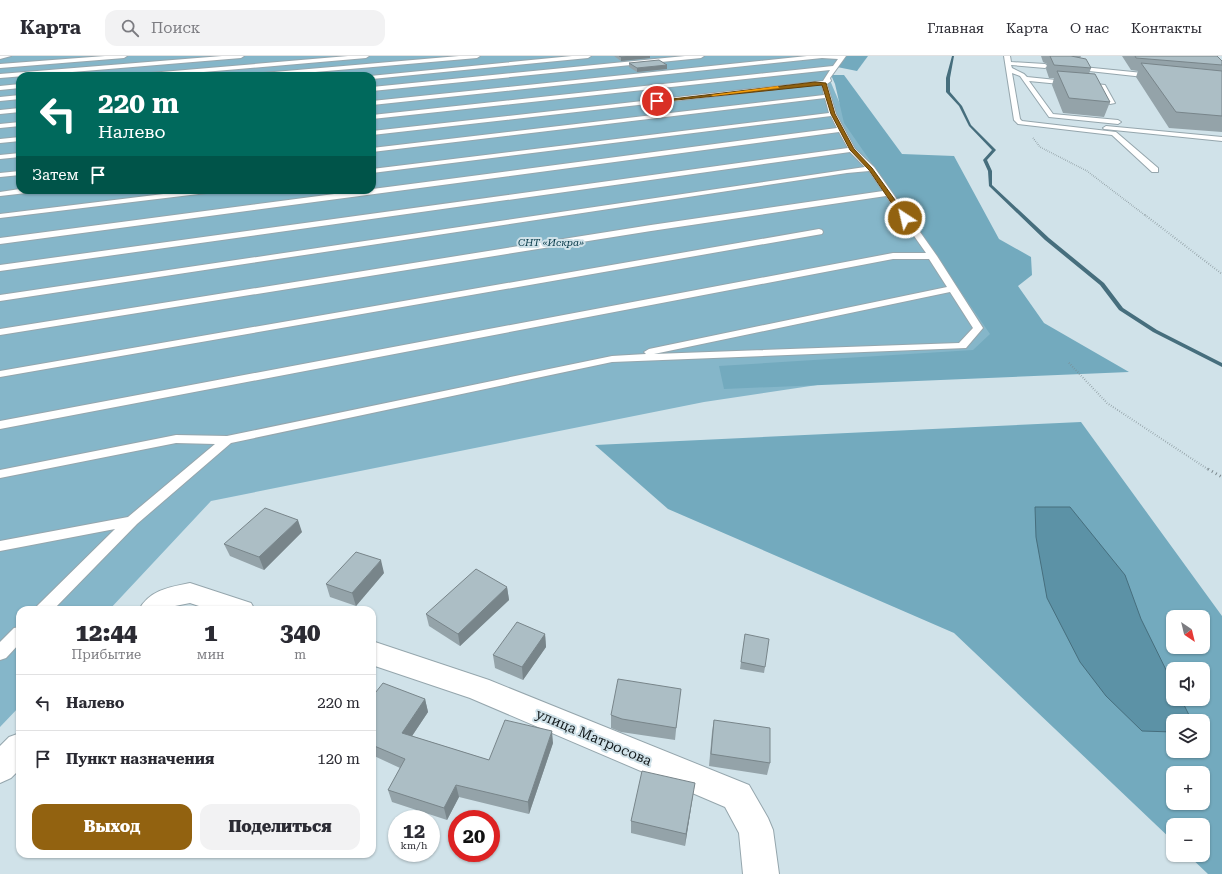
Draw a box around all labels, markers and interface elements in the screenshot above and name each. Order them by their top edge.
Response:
search box [105,10,385,46]
text: Карта [20,16,81,39]
icon: search [119,17,141,39]
text: Поиск [151,19,200,37]
text: Главная [927,20,984,36]
text: Карта [1006,20,1048,36]
text: О нас [1070,20,1109,36]
text: Контакты [1131,20,1202,36]
pin [640,84,674,118]
text: 220 m [98,87,179,120]
icon: left [32,88,84,140]
icon: arrive [646,90,668,112]
text: Налево [98,121,166,142]
icon: arrive [87,164,109,186]
text: Затем [32,166,79,184]
position arrow [884,197,926,239]
park label: СНТ «Искра» [518,237,584,248]
north arrow [1166,610,1210,654]
map controls [1166,610,1210,862]
text: 12:44 [76,619,137,647]
text: 1 [204,619,217,647]
text: 340 [280,619,320,647]
text: Прибытие [72,647,141,662]
text: мин [197,647,225,662]
text: m [294,647,306,662]
button: sound [1166,662,1210,706]
icon: left [32,692,54,714]
text: Налево [66,694,125,712]
text: 220 m [317,694,360,712]
street label: улица Матросова [534,705,655,769]
button: layers [1166,714,1210,758]
icon: arrive [32,748,54,770]
text: Пункт назначения [66,750,214,768]
text: 120 m [317,750,360,768]
button: + [1166,766,1210,810]
button: Выход [32,804,192,850]
button: Поделиться [200,804,360,850]
speed limit sign: 20 [448,810,500,862]
button: − [1166,818,1210,862]
text: 12 [403,819,425,843]
text: km/h [401,840,427,851]

